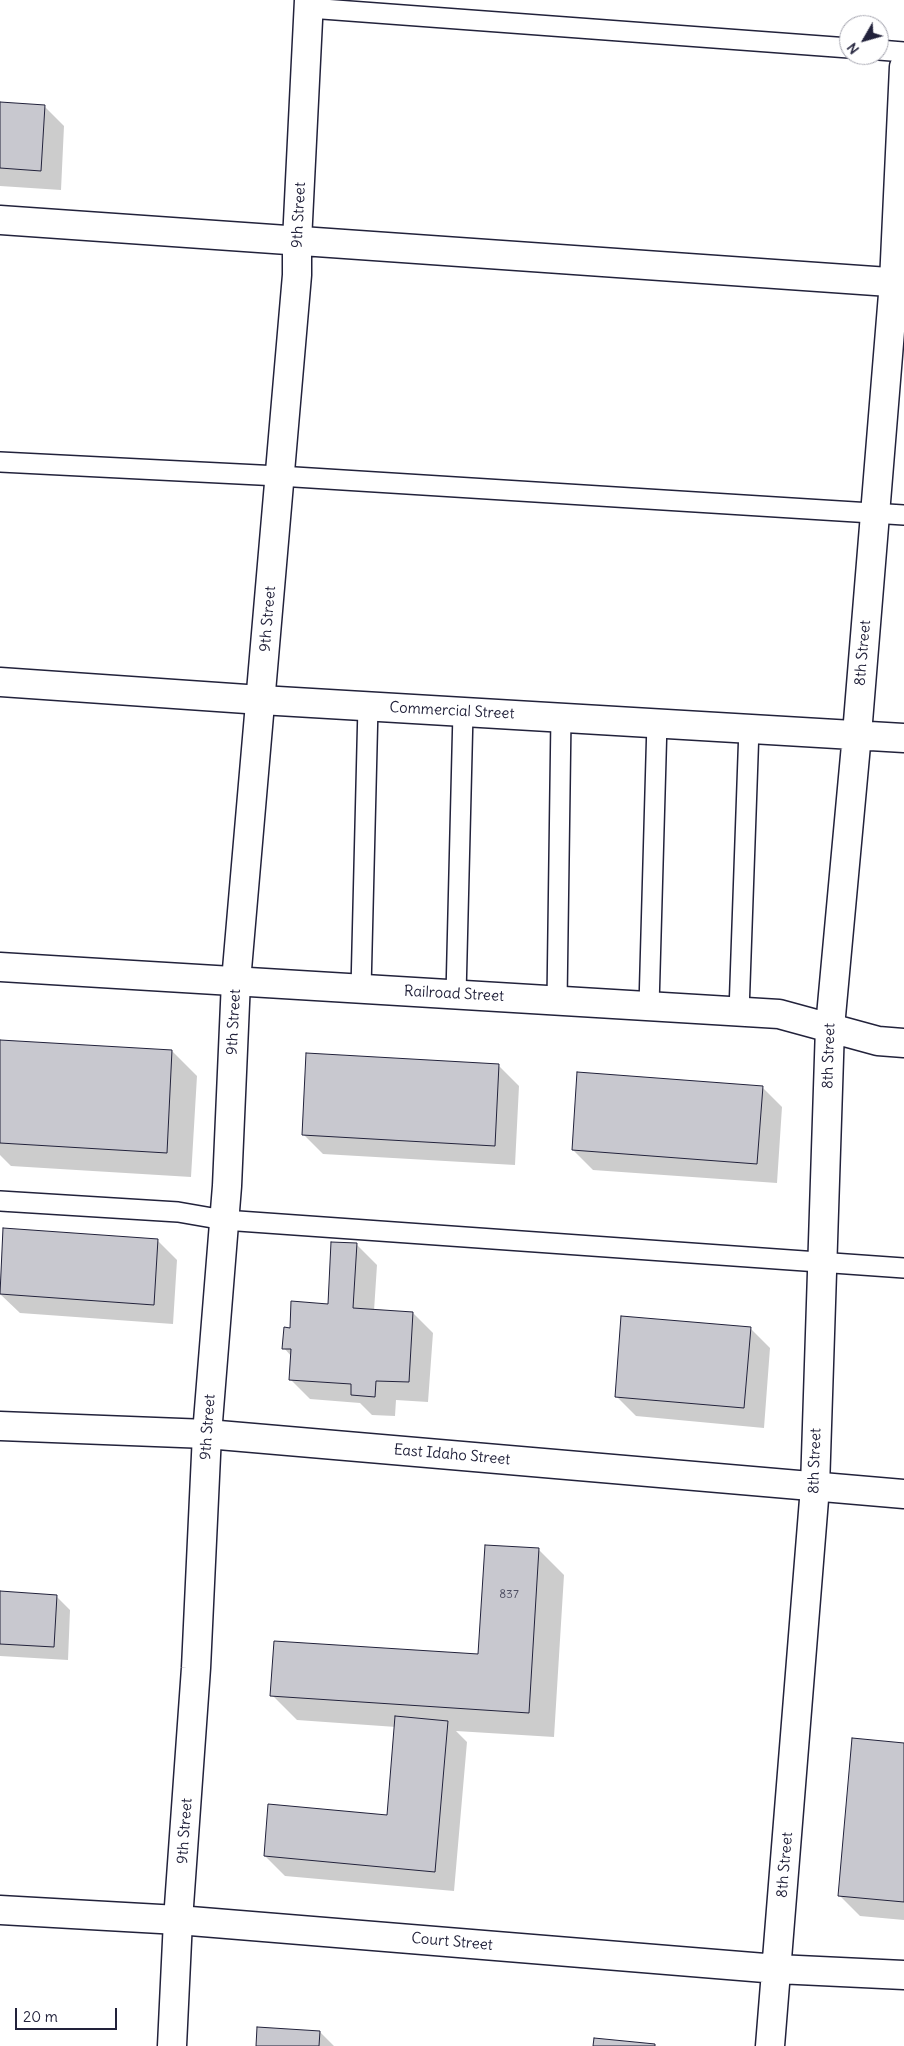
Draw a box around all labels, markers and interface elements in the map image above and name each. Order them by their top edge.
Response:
north arrow [839,15,889,65]
text: N [843,39,863,58]
street label: 9th Street [288,182,310,248]
street label: 9th Street [256,585,280,653]
street label: 8th Street [851,619,875,687]
street label: Commercial Street [389,699,515,723]
street label: Railroad Street [404,982,504,1006]
street label: 9th Street [223,989,245,1055]
street label: 8th Street [819,1023,839,1089]
street label: 9th Street [197,1393,219,1461]
street label: 8th Street [805,1428,825,1494]
street label: East Idaho Street [393,1441,511,1469]
house number: 837 [499,1588,519,1602]
street label: 9th Street [174,1797,196,1865]
street label: 8th Street [773,1831,797,1899]
street label: Court Street [411,1929,493,1955]
scale bar [18,1998,120,2030]
text: 20 m [23,2007,58,2026]

